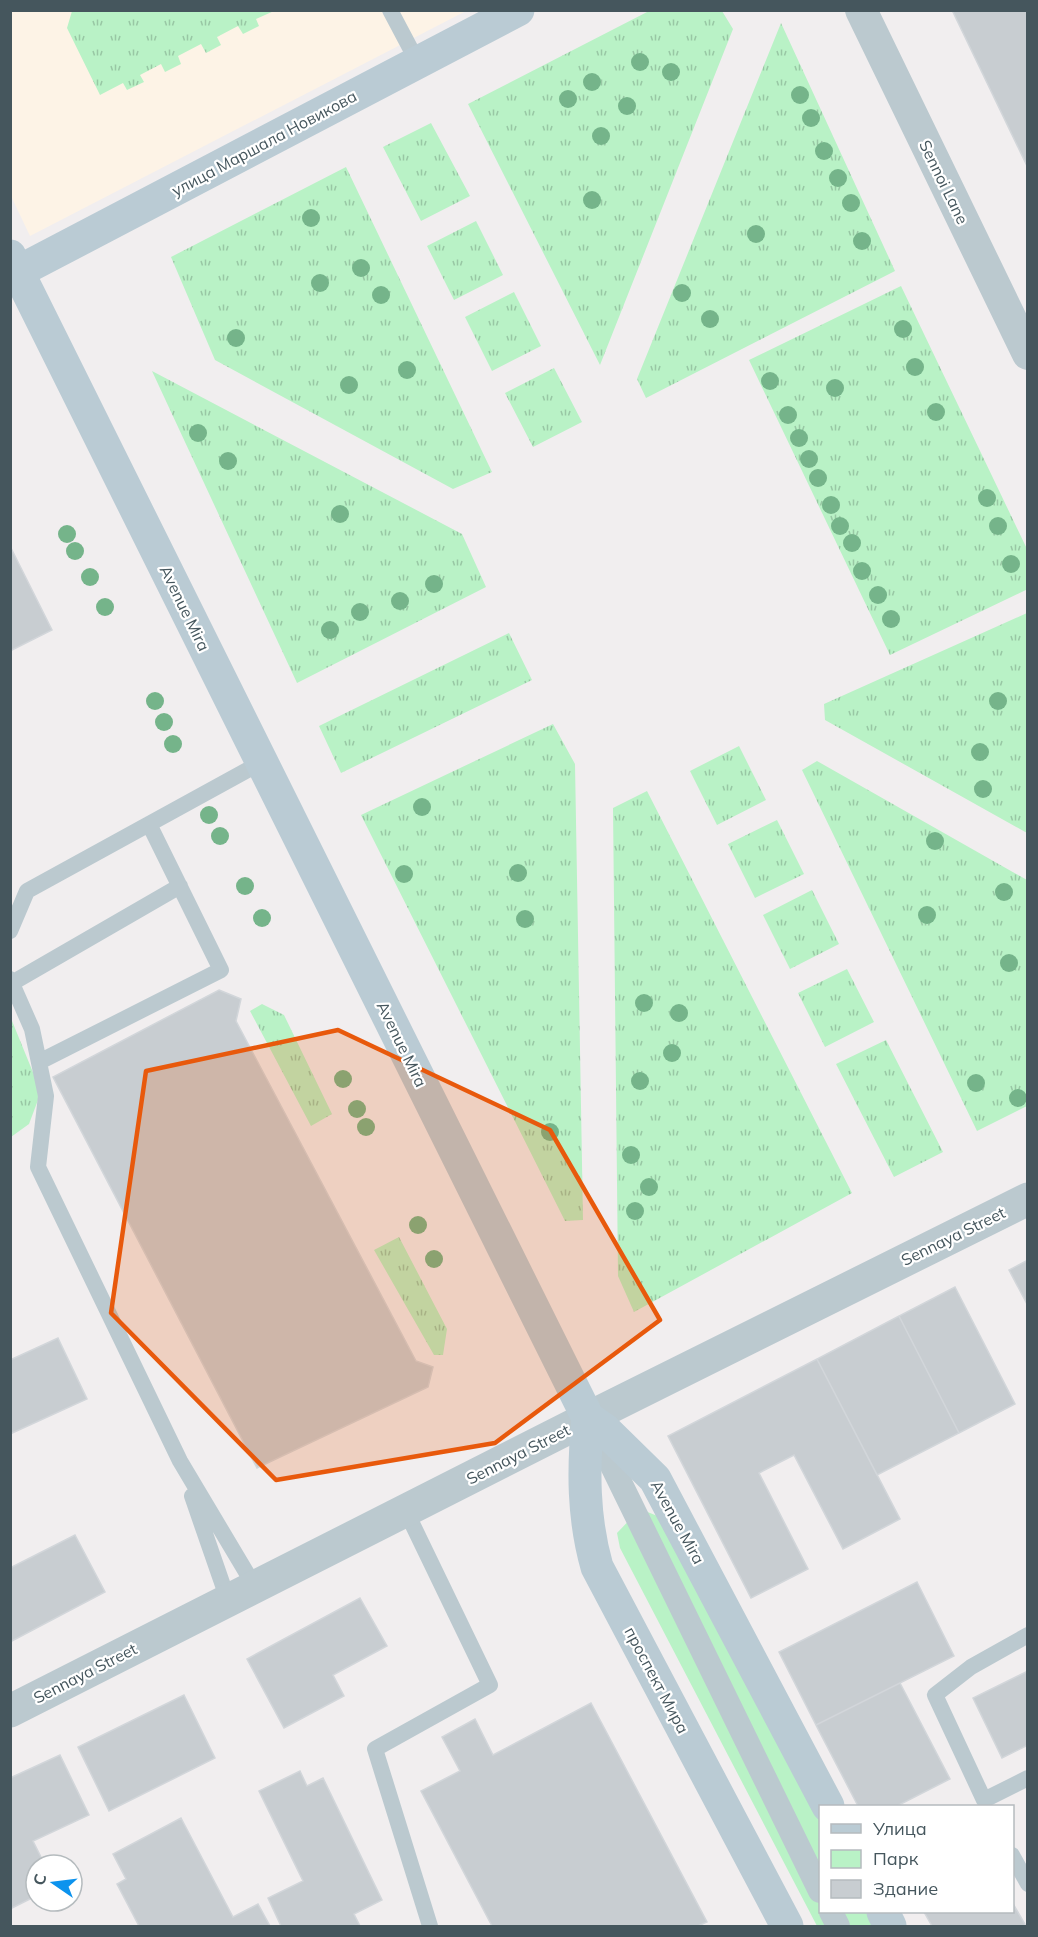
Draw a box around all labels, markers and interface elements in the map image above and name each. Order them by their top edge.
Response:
street label: улица Маршала Новикова [168,86,360,200]
street label: Sennoi Lane [915,137,973,227]
street label: Avenue Mira [156,562,214,654]
street label: Avenue Mira [373,998,431,1090]
street label: Sennaya Street [898,1202,1009,1270]
street label: Sennaya Street [463,1419,573,1489]
street label: Avenue Mira [647,1477,709,1567]
street label: проспект Мира [621,1623,693,1737]
street label: Sennaya Street [30,1638,140,1708]
legend [819,1805,1014,1913]
text: Улица [872,1817,927,1840]
text: Парк [873,1847,919,1870]
north arrow [24,1853,84,1913]
text: С [28,1872,50,1887]
text: Здание [873,1877,938,1900]

